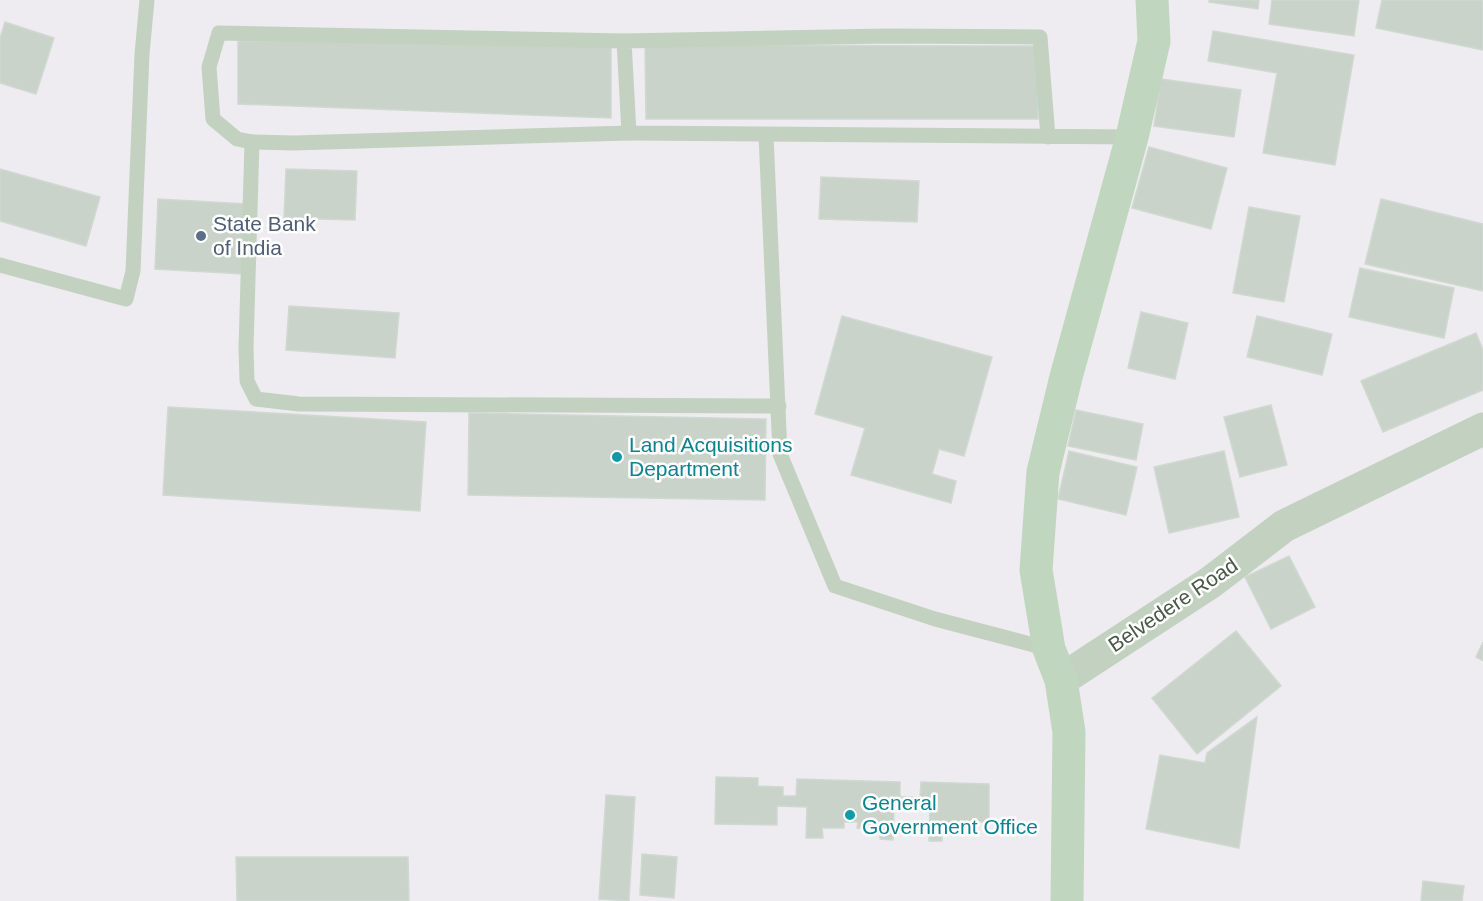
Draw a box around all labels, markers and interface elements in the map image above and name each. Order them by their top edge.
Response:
place label: State Bank of India [213,212,316,259]
marker: State Bank of India [194,229,208,243]
place label: Land Acquisitions Department [629,433,792,480]
marker: Land Acquisitions Department [610,450,624,464]
street label: Belvedere Road [1104,553,1242,656]
place label: General Government Office [862,791,1038,838]
marker: General Government Office [843,808,857,822]

